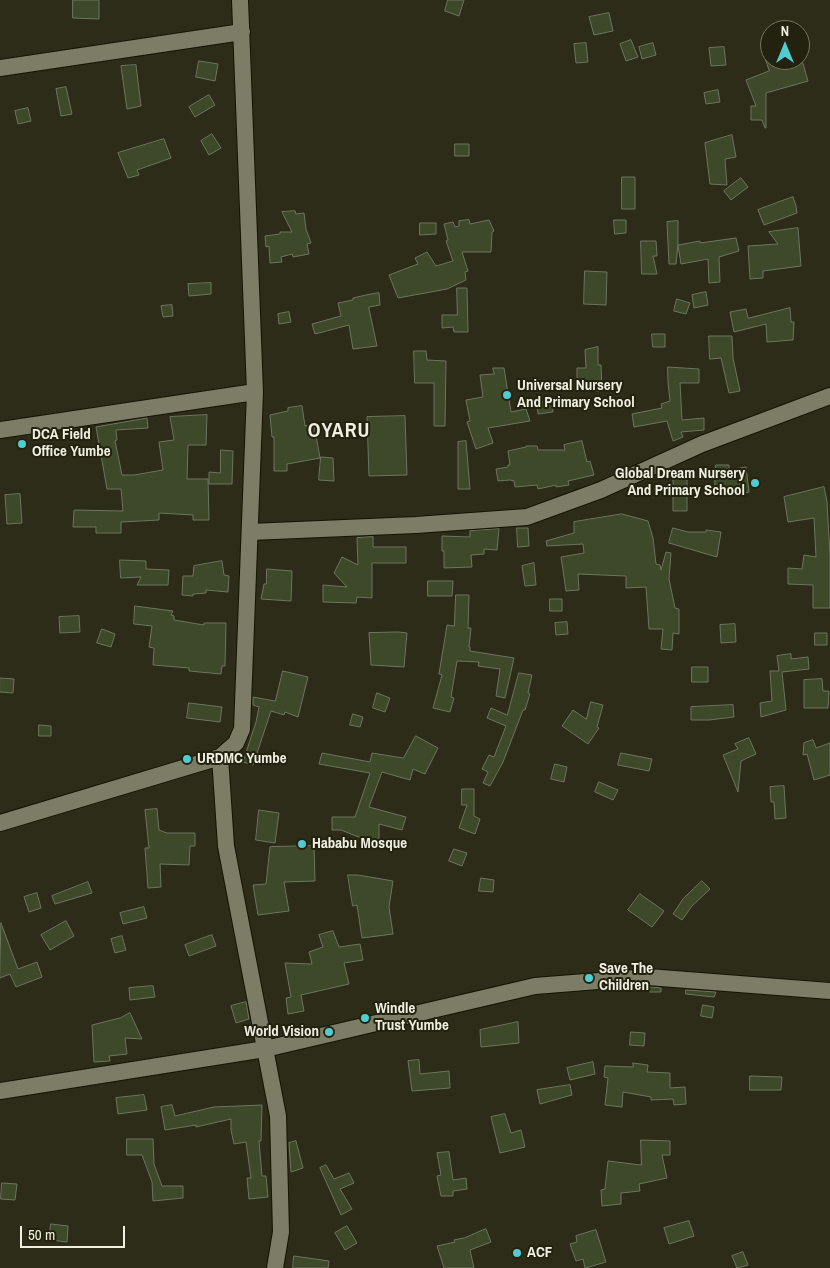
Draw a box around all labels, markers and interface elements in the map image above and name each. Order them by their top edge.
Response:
north arrow [760,20,810,70]
text: N [781,22,789,40]
place label: Universal Nursery And Primary School [517,377,635,412]
marker: Universal Nursery And Primary School [501,389,513,401]
district label: OYARU [307,420,371,444]
place label: DCA Field Office Yumbe [32,426,111,461]
marker: DCA Field Office Yumbe [16,438,28,450]
place label: Global Dream Nursery And Primary School [615,465,745,500]
marker: Global Dream Nursery And Primary School [749,477,761,489]
place label: URDMC Yumbe [197,750,287,768]
marker: URDMC Yumbe [181,753,193,765]
place label: Hababu Mosque [312,835,407,853]
marker: Hababu Mosque [296,838,308,850]
place label: Save The Children [599,960,653,995]
marker: Save The Children [583,972,595,984]
place label: Windle Trust Yumbe [375,1000,449,1035]
marker: Windle Trust Yumbe [359,1012,371,1024]
place label: World Vision [244,1023,319,1041]
marker: World Vision [323,1026,335,1038]
scale bar [22,1216,128,1248]
text: 50 m [28,1224,55,1245]
place label: ACF [527,1244,552,1262]
marker: ACF [511,1247,523,1259]

